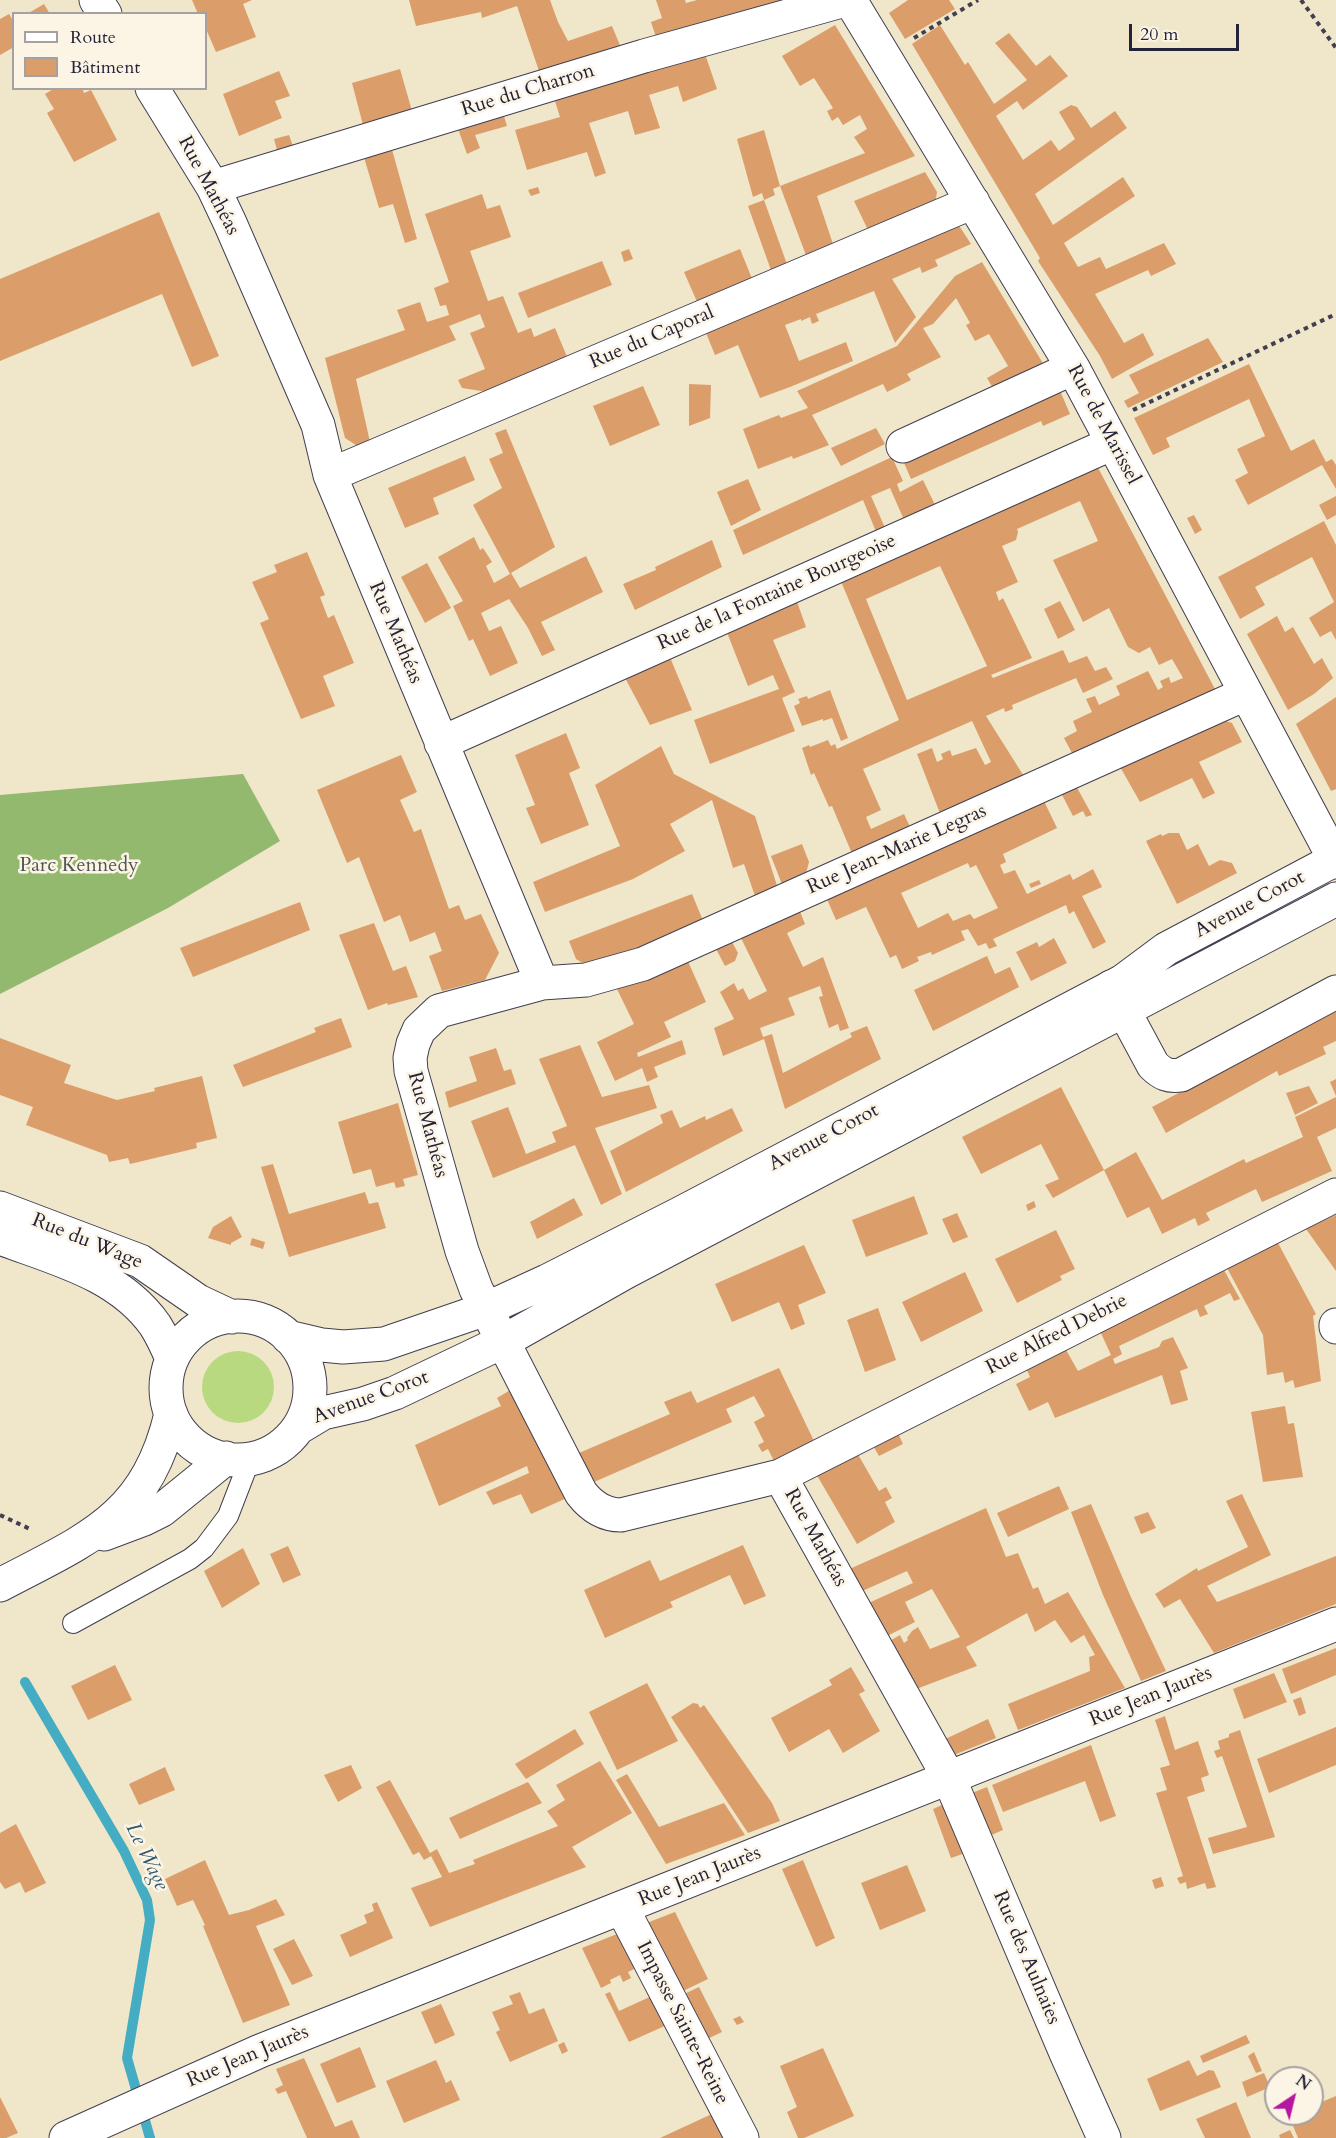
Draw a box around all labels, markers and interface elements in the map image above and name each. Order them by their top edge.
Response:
legend [12,12,207,90]
scale bar [1132,12,1242,50]
text: 20 m [1140,22,1179,47]
text: Route [70,25,116,50]
text: Bâtiment [70,55,140,80]
street label: Rue du Charron [459,59,597,123]
street label: Rue Mathéas [172,132,244,240]
street label: Rue du Caporal [586,301,718,375]
street label: Rue de Marissel [1061,361,1145,489]
street label: Rue de la Fontaine Bourgeoise [654,529,900,657]
street label: Rue Mathéas [363,578,427,688]
street label: Rue Jean-Marie Legras [804,800,990,900]
park label: Parc Kennedy [19,854,139,878]
street label: Avenue Corot [1191,866,1309,944]
street label: Rue Mathéas [401,1070,453,1180]
street label: Avenue Corot [765,1099,883,1177]
street label: Rue du Wage [28,1209,146,1275]
street label: Rue Alfred Debrie [982,1289,1132,1381]
street label: Avenue Corot [310,1366,432,1430]
street label: Rue Mathéas [778,1485,852,1591]
street label: Rue Jean Jaurès [1086,1662,1216,1732]
water label: Le Wage [119,1819,173,1895]
street label: Rue Jean Jaurès [635,1842,765,1912]
street label: Rue des Aulnaies [987,1888,1065,2028]
street label: Impasse Sainte-Reine [630,1937,734,2109]
street label: Rue Jean Jaurès [183,2021,313,2093]
north arrow [1264,2066,1324,2126]
text: N [1291,2070,1315,2096]

